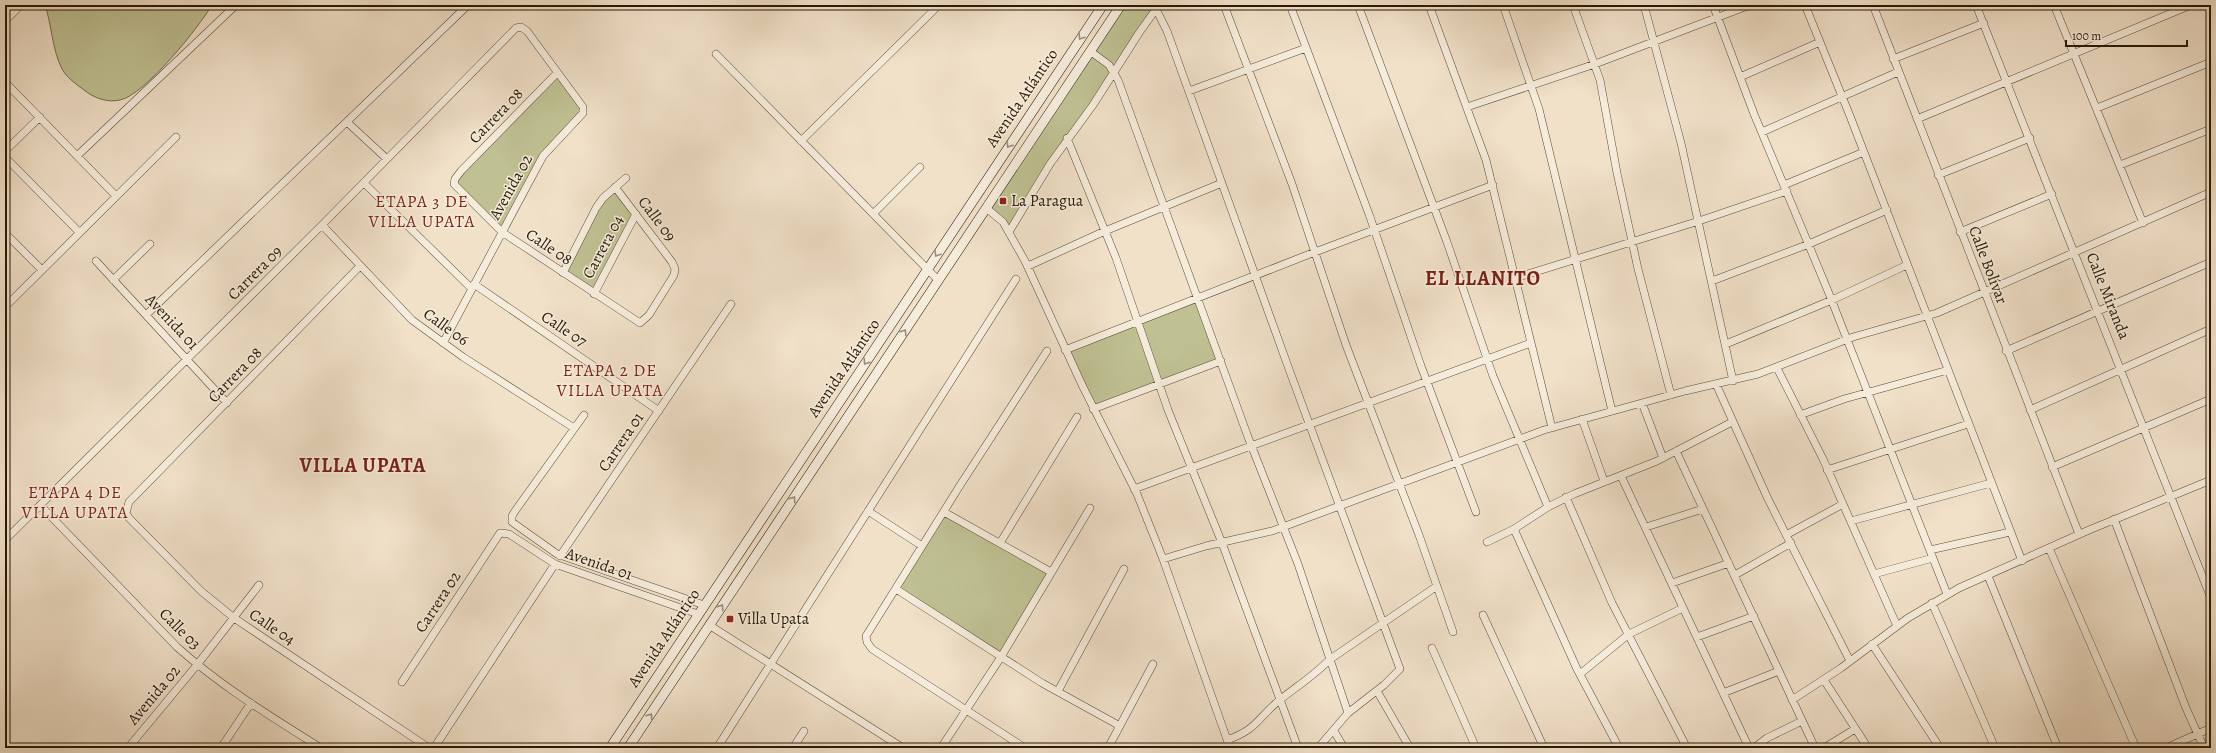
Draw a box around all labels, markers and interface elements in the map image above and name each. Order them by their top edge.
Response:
scale bar [2066,22,2187,48]
text: 100 m [2072,28,2101,44]
one-way arrow [1078,33,1086,40]
street label: Avenida Atlántico [980,44,1063,152]
street label: Carrera 08 [464,83,528,149]
one-way arrow [1006,141,1014,148]
street label: Avenida 02 [484,150,538,225]
district label: ETAPA 3 DE VILLA UPATA [368,190,476,233]
place label: La Paragua [1011,190,1084,212]
street label: Calle 09 [633,192,681,246]
marker: La Paragua [998,196,1008,206]
street label: Carrera 04 [577,211,629,283]
street label: Calle 08 [521,223,577,271]
street label: Calle Bolívar [1963,223,2013,307]
street label: Carrera 09 [223,241,287,305]
one-way arrow [935,249,942,256]
street label: Calle Miranda [2081,249,2136,343]
district label: EL LLANITO [1425,265,1541,292]
street label: Avenida 01 [140,288,204,355]
street label: Calle 06 [419,303,473,351]
street label: Calle 07 [537,306,591,352]
street label: Avenida Atlántico [802,314,885,422]
one-way arrow [899,329,906,336]
street label: Carrera 08 [203,342,267,408]
one-way arrow [863,358,870,365]
district label: ETAPA 2 DE VILLA UPATA [556,359,664,402]
street label: Carrera 01 [593,408,649,476]
district label: VILLA UPATA [299,452,426,479]
district label: ETAPA 4 DE VILLA UPATA [21,481,129,524]
one-way arrow [788,496,796,503]
street label: Avenida 01 [562,542,636,586]
street label: Carrera 02 [410,567,466,637]
street label: Avenida Atlántico [622,584,705,692]
street label: Calle 03 [154,603,206,655]
street label: Calle 04 [245,604,299,650]
one-way arrow [716,604,724,611]
place label: Villa Upata [737,608,810,630]
marker: Villa Upata [725,614,735,624]
street label: Avenida 02 [122,660,186,730]
one-way arrow [645,713,652,720]

